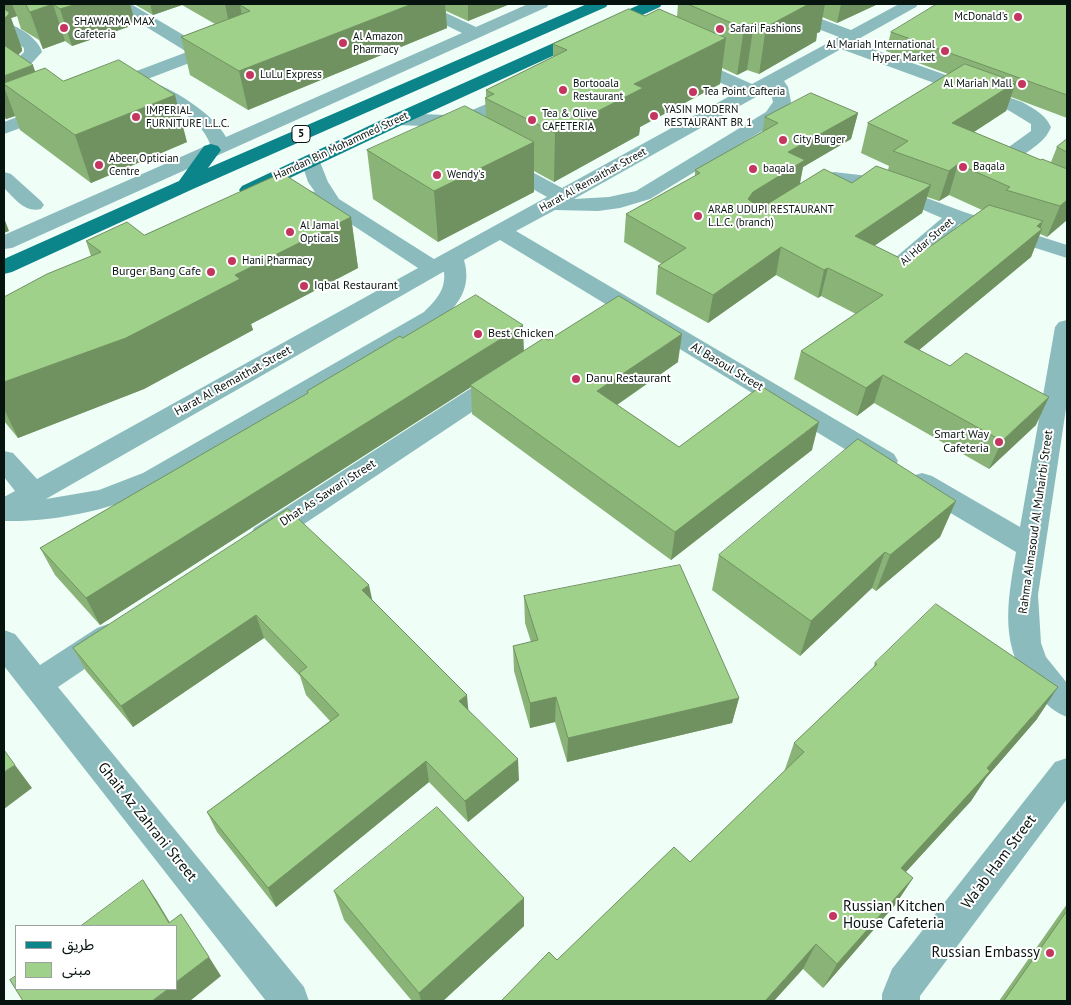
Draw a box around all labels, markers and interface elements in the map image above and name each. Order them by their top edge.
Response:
place label: McDonald's [954,10,1008,24]
marker: McDonald's [1012,11,1024,23]
place label: SHAWARMA MAX Cafeteria [74,15,155,41]
marker: SHAWARMA MAX Cafeteria [58,22,70,34]
place label: Safari Fashions [730,22,801,36]
marker: Safari Fashions [714,23,726,35]
place label: Al Amazon Pharmacy [353,30,403,56]
marker: Al Amazon Pharmacy [337,37,349,49]
place label: Al Mariah International Hyper Market [826,38,935,64]
marker: Al Mariah International Hyper Market [939,45,951,57]
place label: LuLu Express [260,68,322,82]
marker: LuLu Express [244,69,256,81]
place label: Bortooala Restaurant [573,77,623,103]
place label: Al Mariah Mall [944,77,1012,91]
marker: Al Mariah Mall [1016,78,1028,90]
marker: Bortooala Restaurant [557,84,569,96]
place label: Tea Point Cafteria [703,85,785,99]
marker: Tea Point Cafteria [687,86,699,98]
place label: YASIN MODERN RESTAURANT BR 1 [664,103,752,129]
place label: IMPERIAL FURNITURE L.L.C. [146,104,229,130]
place label: Tea & Olive CAFETERIA [542,107,597,133]
street label: Hamdan Bin Mohammed Street [272,109,410,183]
marker: YASIN MODERN RESTAURANT BR 1 [648,110,660,122]
marker: IMPERIAL FURNITURE L.L.C. [130,111,142,123]
marker: Tea & Olive CAFETERIA [526,114,538,126]
road number: 5 [292,126,310,142]
place label: City Burger [793,133,845,147]
marker: City Burger [777,134,789,146]
street label: Harat Al Remaithat Street [537,145,649,215]
place label: Abeer Optician Centre [109,152,179,178]
marker: Abeer Optician Centre [93,159,105,171]
place label: Baqala [973,160,1005,174]
marker: Baqala [957,161,969,173]
place label: baqala [763,162,794,176]
marker: baqala [747,163,759,175]
place label: Wendy's [447,168,485,182]
marker: Wendy's [431,169,443,181]
place label: ARAB UDUPI RESTAURANT L.L.C. (branch) [708,203,834,229]
marker: ARAB UDUPI RESTAURANT L.L.C. (branch) [692,210,704,222]
street label: Al Hdar Street [898,215,956,269]
place label: Al Jamal Opticals [300,219,339,245]
marker: Al Jamal Opticals [284,226,296,238]
place label: Hani Pharmacy [242,254,312,268]
marker: Hani Pharmacy [226,255,238,267]
place label: Burger Bang Cafe [112,265,201,279]
marker: Burger Bang Cafe [205,266,217,278]
place label: Iqbal Restaurant [314,279,398,293]
marker: Iqbal Restaurant [298,280,310,292]
place label: Best Chicken [488,327,554,341]
marker: Best Chicken [472,328,484,340]
street label: Al Basoul Street [688,340,766,394]
street label: Harat Al Remaithat Street [172,343,294,419]
place label: Danu Restaurant [586,372,671,386]
marker: Danu Restaurant [570,373,582,385]
place label: Smart Way Cafeteria [934,428,989,456]
street label: Rahma Almasoud Al Muhairbi Street [1016,429,1056,615]
marker: Smart Way Cafeteria [993,436,1005,448]
street label: Dhat As Sawari Street [277,457,379,529]
street label: Ghait Az Zahrani Street [94,759,200,885]
street label: Wa'ab Ham Street [958,811,1040,913]
place label: Russian Kitchen House Cafeteria [843,898,945,933]
marker: Russian Kitchen House Cafeteria [827,910,839,922]
legend [15,925,178,990]
text: طريق [62,935,94,954]
place label: Russian Embassy [931,944,1040,962]
marker: Russian Embassy [1044,947,1056,959]
text: مبنى [62,960,91,979]

